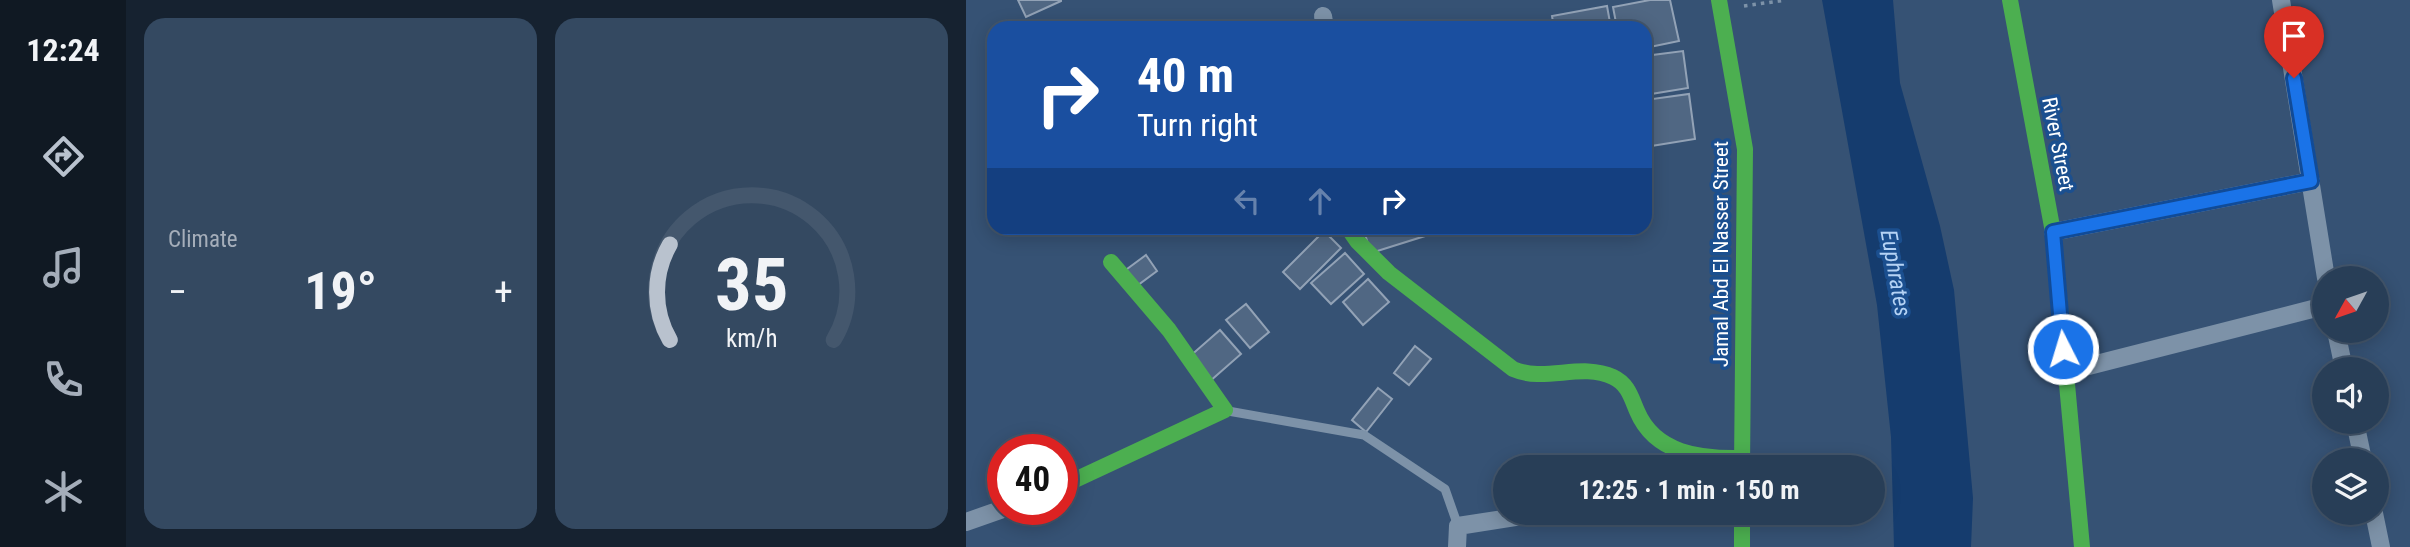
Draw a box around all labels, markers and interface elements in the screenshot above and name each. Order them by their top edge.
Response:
pin [2264,6,2324,78]
icon: arrive [2275,17,2313,55]
text: 12:24 [26,31,100,69]
text: 40 m [1137,47,1234,104]
icon: right [1022,49,1113,140]
street label: River Street [2037,95,2079,193]
text: Turn right [1137,106,1258,144]
icon: directions [39,132,88,181]
street label: Jamal Abd El Nasser Street [1709,141,1733,367]
icon: left [1228,182,1266,220]
icon: ahead [1301,182,1339,220]
icon: right [1374,182,1412,220]
text: Climate [168,226,238,253]
water label: Euphrates [1875,228,1916,319]
text: 35 [715,242,788,328]
icon: music [39,243,88,292]
text: 19° [304,261,377,322]
north arrow [2312,266,2389,343]
map controls [2312,266,2389,525]
text: − [168,270,187,314]
text: + [494,270,513,314]
position arrow [2026,312,2100,386]
text: km/h [726,323,777,352]
icon: phone [39,355,88,404]
button: sound [2312,357,2389,434]
speed limit sign: 40 [987,434,1078,525]
button: layers [2312,448,2389,525]
icon: climate [39,467,88,516]
text: 12:25 · 1 min · 150 m [1579,475,1799,505]

